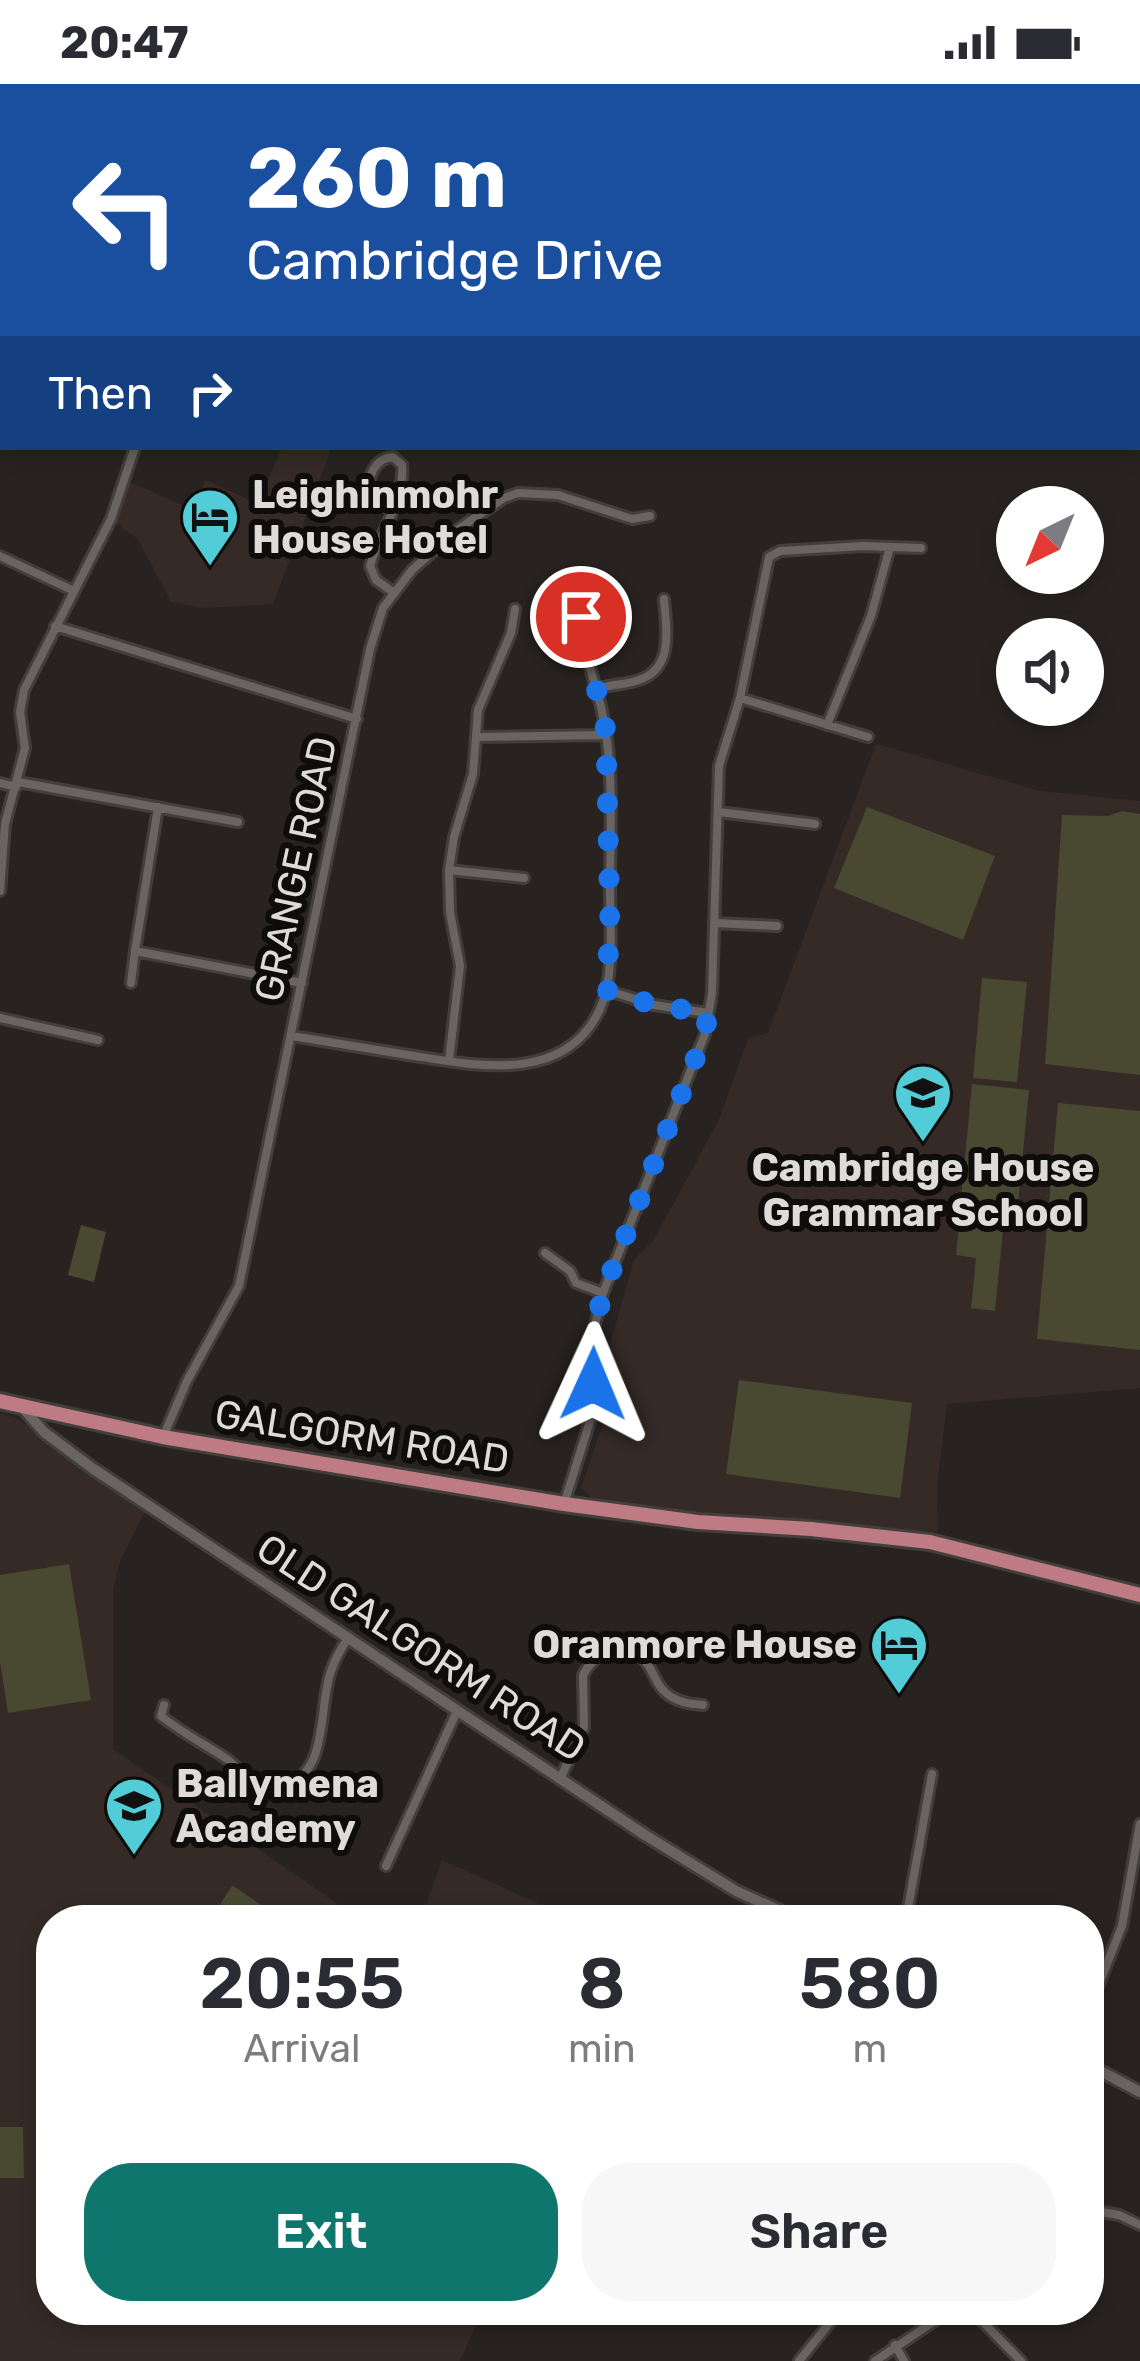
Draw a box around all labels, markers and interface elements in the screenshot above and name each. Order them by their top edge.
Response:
text: 20:47 [60,16,188,69]
text: 260 m [246,128,507,228]
icon: left [48,132,204,288]
text: Cambridge Drive [246,229,663,293]
icon: right [177,360,243,426]
text: Then [48,367,153,420]
place label: Leighinmohr House Hotel [252,472,499,563]
hotel icon: Leighinmohr House Hotel [179,486,241,568]
north arrow [996,486,1104,594]
map controls [996,486,1104,726]
pin [530,566,632,668]
icon: arrive [548,584,614,650]
button: sound [996,618,1104,726]
street label: GRANGE ROAD [245,732,347,1006]
school or university icon: Cambridge House Grammar School [892,1062,954,1144]
place label: Cambridge House Grammar School [751,1145,1095,1236]
position arrow [530,1321,656,1447]
street label: GALGORM ROAD [212,1391,512,1483]
street label: OLD GALGORM ROAD [248,1525,594,1771]
hotel icon: Oranmore House [868,1614,930,1696]
place label: Oranmore House [533,1622,857,1668]
place label: Ballymena Academy [176,1761,379,1852]
school or university icon: Ballymena Academy [103,1775,165,1857]
text: 20:55 [199,1941,405,2026]
text: 8 [578,1941,626,2026]
text: 580 [799,1941,941,2026]
text: Arrival [243,2026,360,2072]
text: min [568,2026,636,2072]
text: m [852,2026,887,2072]
button: Exit [84,2163,558,2301]
button: Share [582,2163,1056,2301]

